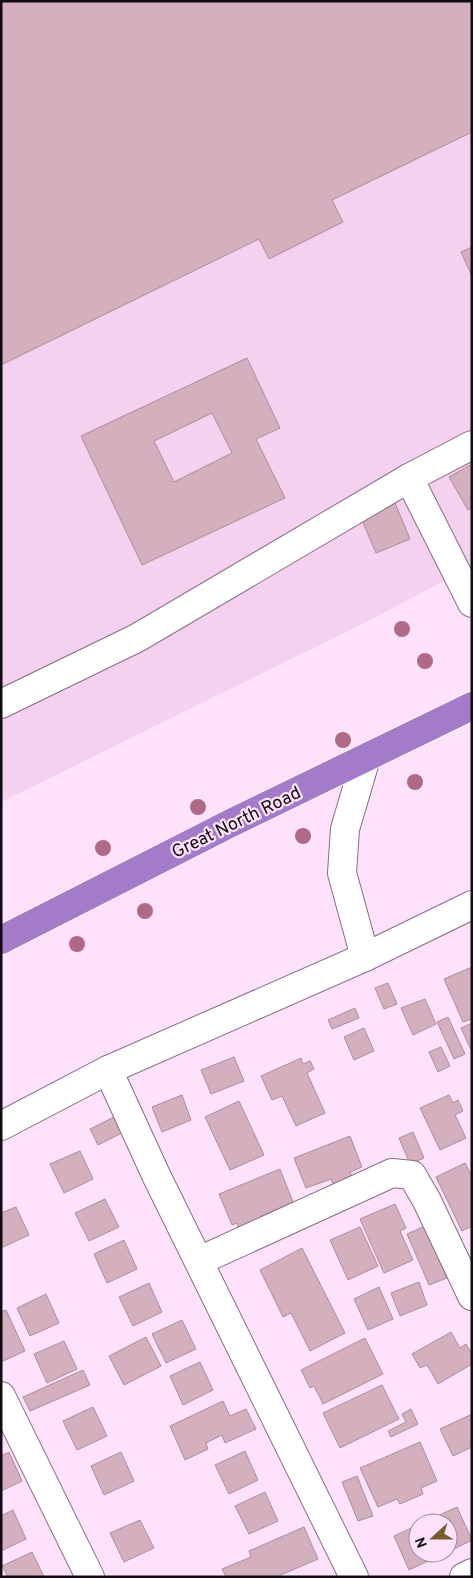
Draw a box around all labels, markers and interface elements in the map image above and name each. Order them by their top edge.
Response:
street label: Great North Road [168,782,305,865]
north arrow [408,1513,458,1563]
text: N [413,1534,432,1550]

